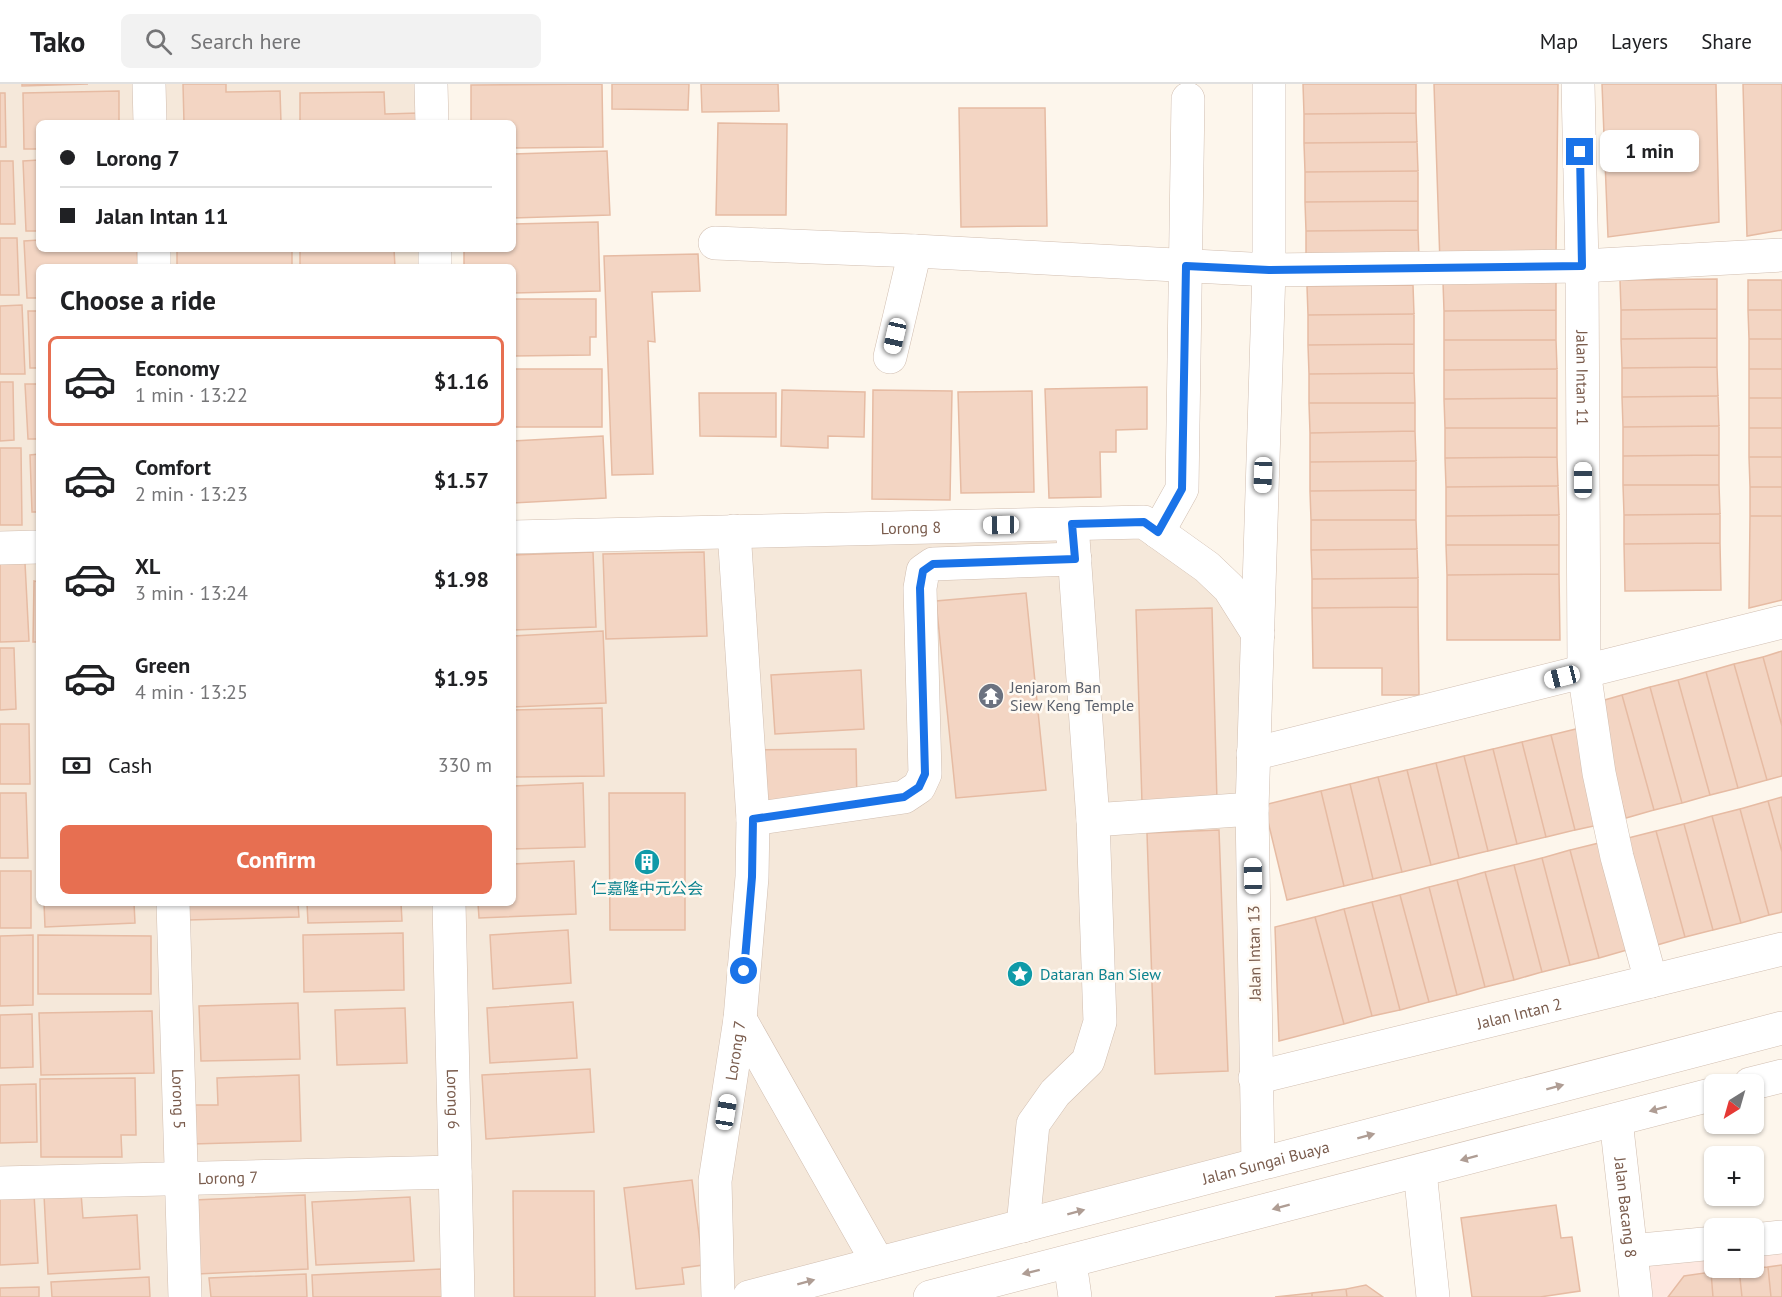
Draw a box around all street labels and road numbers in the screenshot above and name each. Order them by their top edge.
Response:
street label: Jalan Intan 11 [1572,329,1593,426]
street label: Lorong 8 [881,517,941,538]
street label: Jalan Intan 13 [1243,905,1265,1002]
street label: Jalan Intan 2 [1474,993,1564,1034]
street label: Lorong 7 [721,1019,750,1082]
street label: Lorong 5 [168,1068,190,1129]
street label: Lorong 6 [443,1069,464,1129]
street label: Jalan Sungai Buaya [1199,1136,1331,1189]
street label: Jalan Bacang 8 [1610,1155,1641,1259]
street label: Lorong 7 [198,1167,258,1188]

